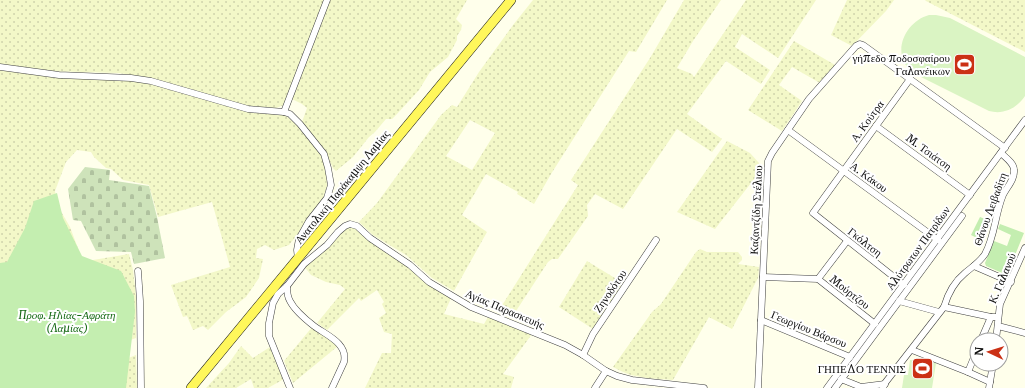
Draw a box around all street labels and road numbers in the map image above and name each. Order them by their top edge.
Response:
street label: Α. Κούτρα [847,97,887,144]
street label: Ανατολική Παράκαμψη Λαμίας [292,127,393,247]
street label: Μ. Τσιάτση [903,131,955,173]
street label: Α. Κάκου [848,159,891,196]
street label: Καζαντζίδη Στέλιου [747,165,765,255]
street label: Θάνου Λειβαδίτη [970,170,1010,247]
street label: Αλύτρωτων Πατρίδων [883,203,953,293]
street label: Γκόλτση [845,224,885,260]
street label: Κ. Γαλανού [985,250,1019,305]
street label: Ζηνοδότου [590,266,630,315]
street label: Μούρτζου [827,272,873,312]
street label: Αγίας Παρασκευής [463,286,547,332]
street label: Γεωργίου Βάρσου [769,307,849,351]

